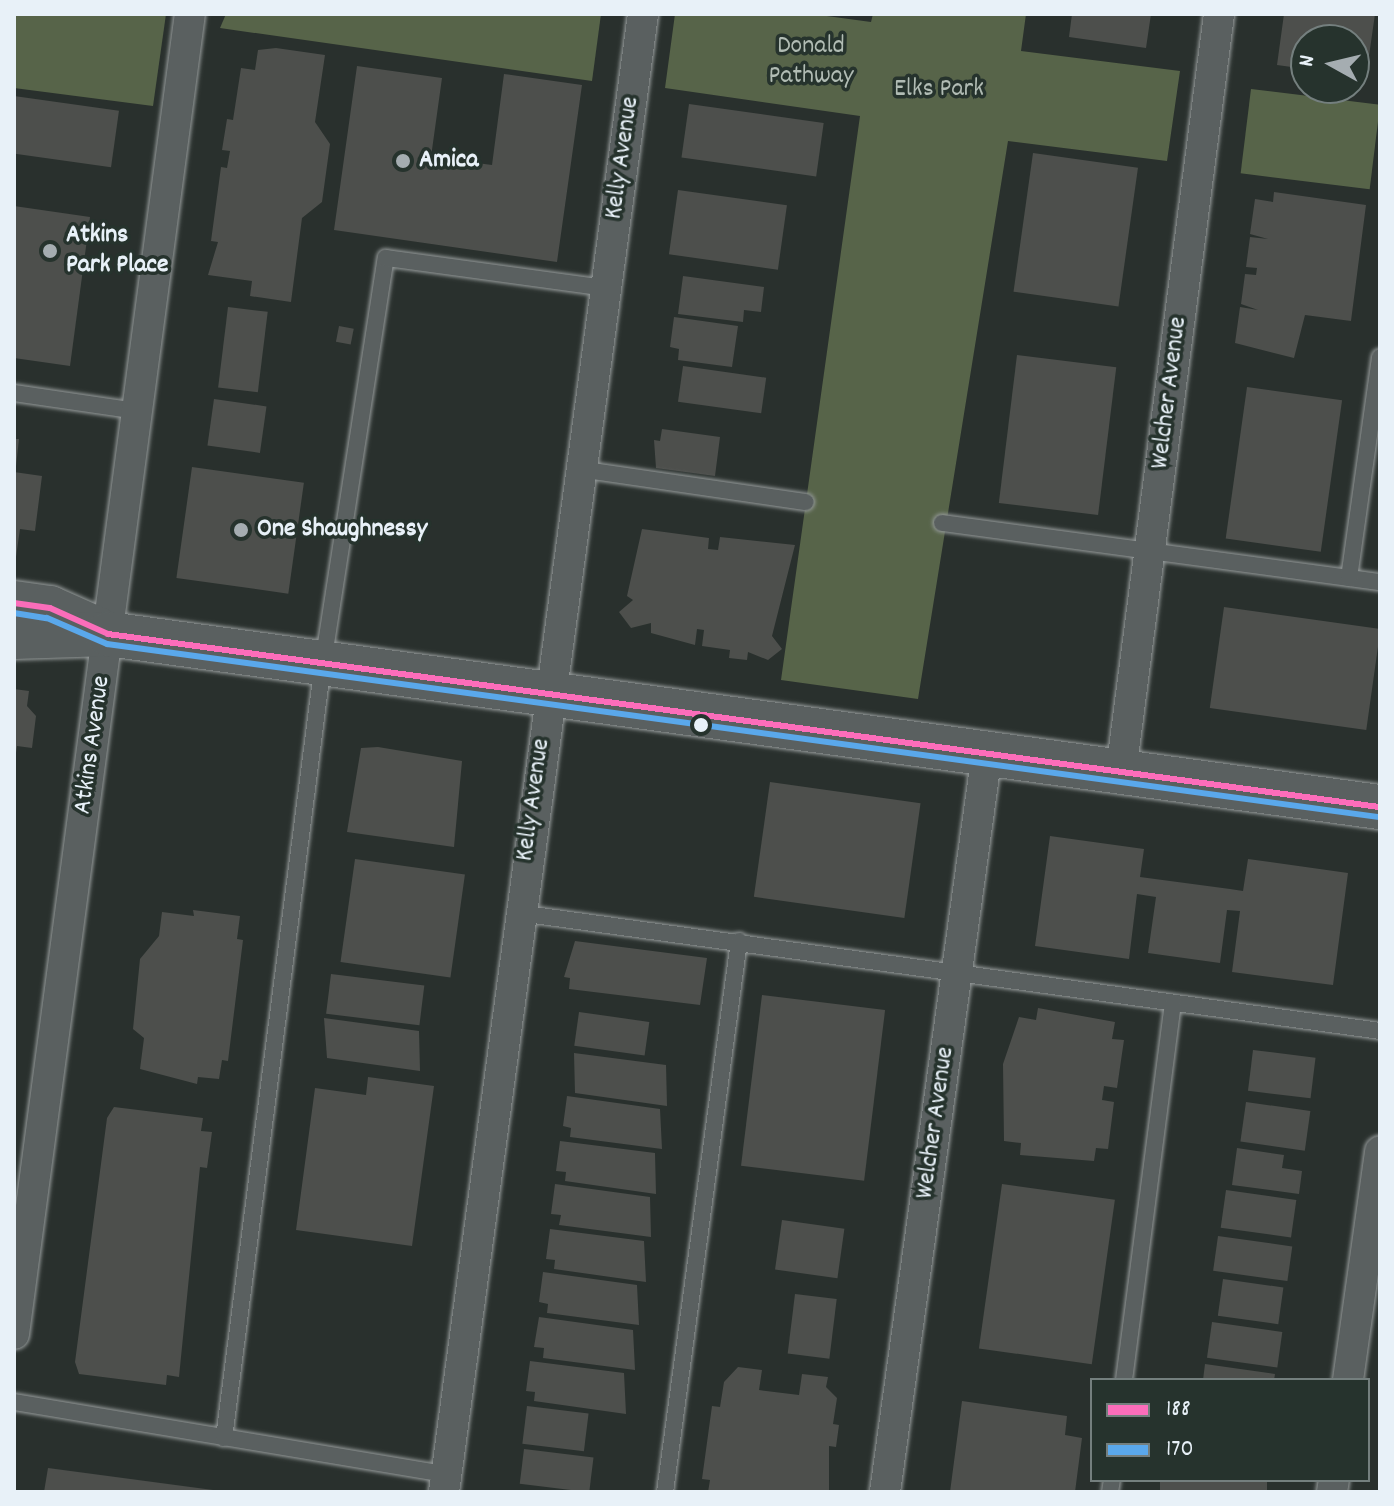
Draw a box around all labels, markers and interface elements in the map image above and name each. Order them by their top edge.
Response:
north arrow [1290,24,1370,104]
park label: Donald Pathway [769,31,853,92]
text: N [1292,53,1324,68]
park label: Elks Park [894,74,984,106]
street label: Kelly Avenue [599,95,647,221]
place label: Amica [419,145,478,177]
marker: Amica [394,152,412,170]
place label: Atkins Park Place [66,220,168,282]
marker: Atkins Park Place [41,242,59,260]
street label: Welcher Avenue [1145,315,1195,471]
place label: One Shaughnessy [257,514,427,546]
marker: One Shaughnessy [232,521,250,539]
street label: Atkins Avenue [68,674,118,816]
unlabelled marker [693,717,709,733]
street label: Kelly Avenue [510,737,558,863]
street label: Welcher Avenue [910,1045,962,1201]
legend [1090,1378,1370,1482]
text: 188 [1166,1393,1191,1427]
text: 170 [1166,1433,1194,1467]

